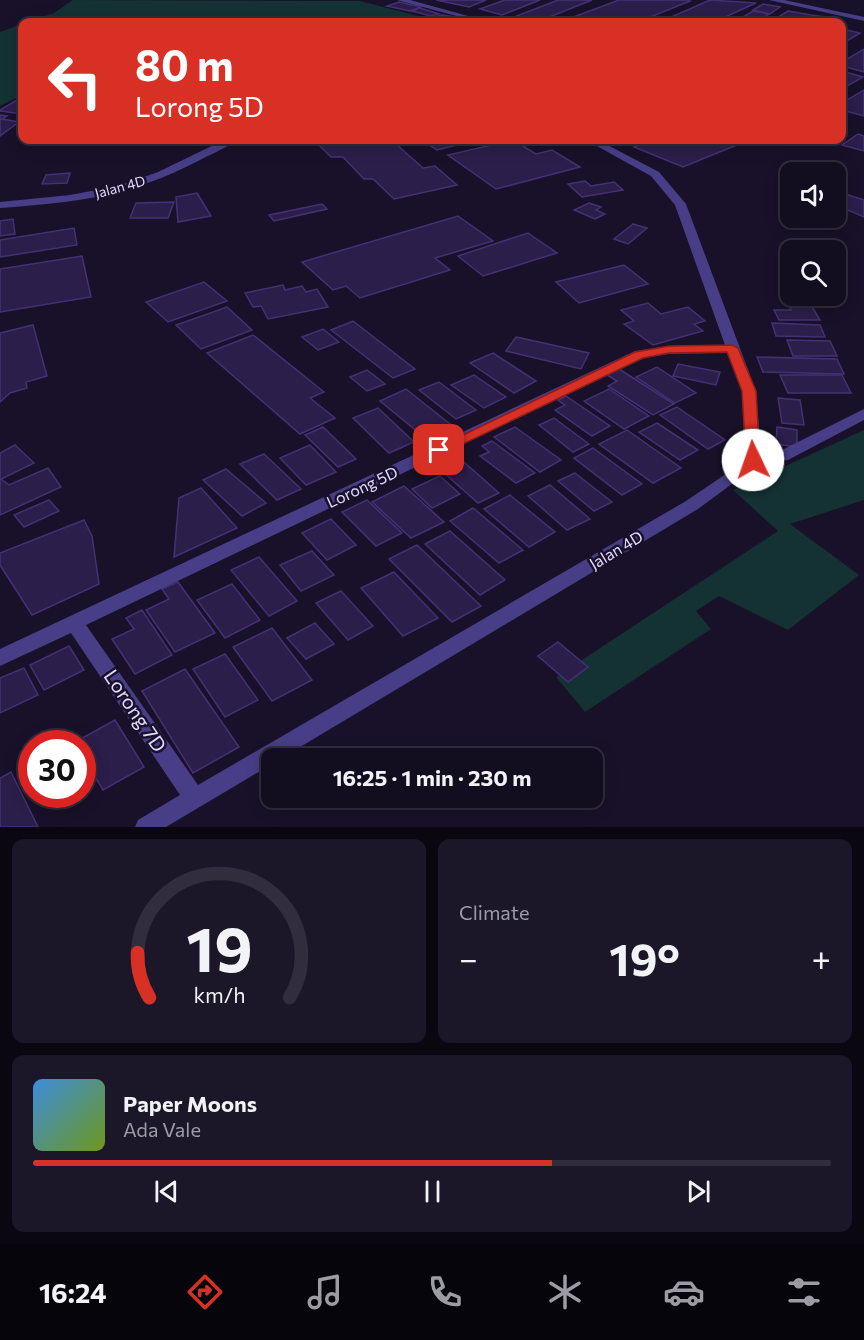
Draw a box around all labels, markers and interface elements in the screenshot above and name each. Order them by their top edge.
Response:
text: 80 m [135,38,234,90]
icon: left [36,42,114,120]
text: Lorong 5D [135,90,264,123]
map controls [780,162,846,306]
button: sound [780,162,846,228]
street label: Jalan 4D [93,172,147,201]
button: search [780,240,846,306]
pin [413,424,464,475]
position arrow [721,428,785,492]
icon: arrive [422,433,455,466]
street label: Lorong 5D [323,462,400,511]
street label: Jalan 4D [586,526,646,573]
street label: Lorong 7D [99,665,172,756]
speed limit sign: 30 [18,730,96,808]
text: 16:25 · 1 min · 230 m [333,764,531,791]
text: Climate [459,900,529,924]
text: 19 [186,909,252,985]
text: 19° [609,930,680,985]
text: − [459,937,478,978]
text: + [812,937,831,978]
text: km/h [193,981,245,1007]
text: Paper Moons [123,1090,257,1117]
text: Ada Vale [123,1117,201,1141]
icon: previous [150,1175,183,1208]
icon: pause [416,1175,449,1208]
icon: next [682,1175,715,1208]
icon: directions [184,1271,226,1313]
icon: music [304,1271,346,1313]
icon: phone [424,1271,466,1313]
icon: climate [544,1271,586,1313]
icon: car [663,1271,705,1313]
icon: filters [783,1271,825,1313]
text: 16:24 [39,1276,106,1309]

